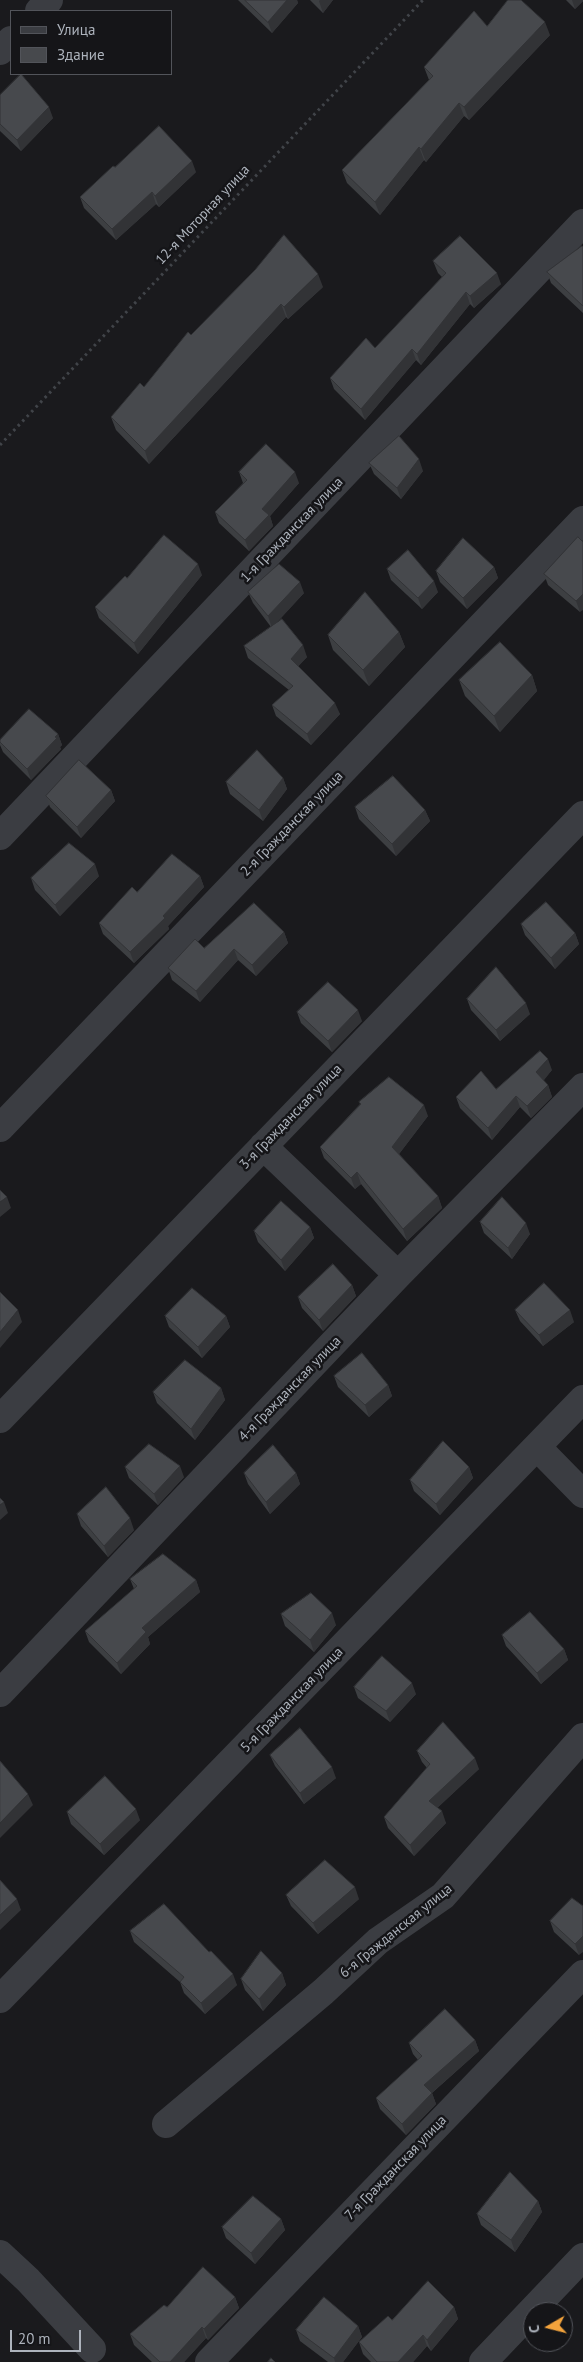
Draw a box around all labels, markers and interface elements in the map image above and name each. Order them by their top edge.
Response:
legend [10,10,172,75]
text: Улица [57,20,95,39]
text: Здание [57,45,105,64]
street label: 12-я Моторная улица [153,162,253,268]
street label: 1-я Гражданская улица [237,474,347,586]
street label: 2-я Гражданская улица [237,768,347,880]
street label: 3-я Гражданская улица [236,1061,346,1173]
street label: 4-я Гражданская улица [235,1333,345,1445]
street label: 5-я Гражданская улица [237,1644,347,1756]
street label: 6-я Гражданская улица [336,1880,456,1982]
street label: 7-я Гражданская улица [342,2112,450,2224]
north arrow [523,2302,573,2352]
scale bar [12,2320,84,2352]
text: С [525,2324,544,2334]
text: 20 m [18,2329,51,2348]

